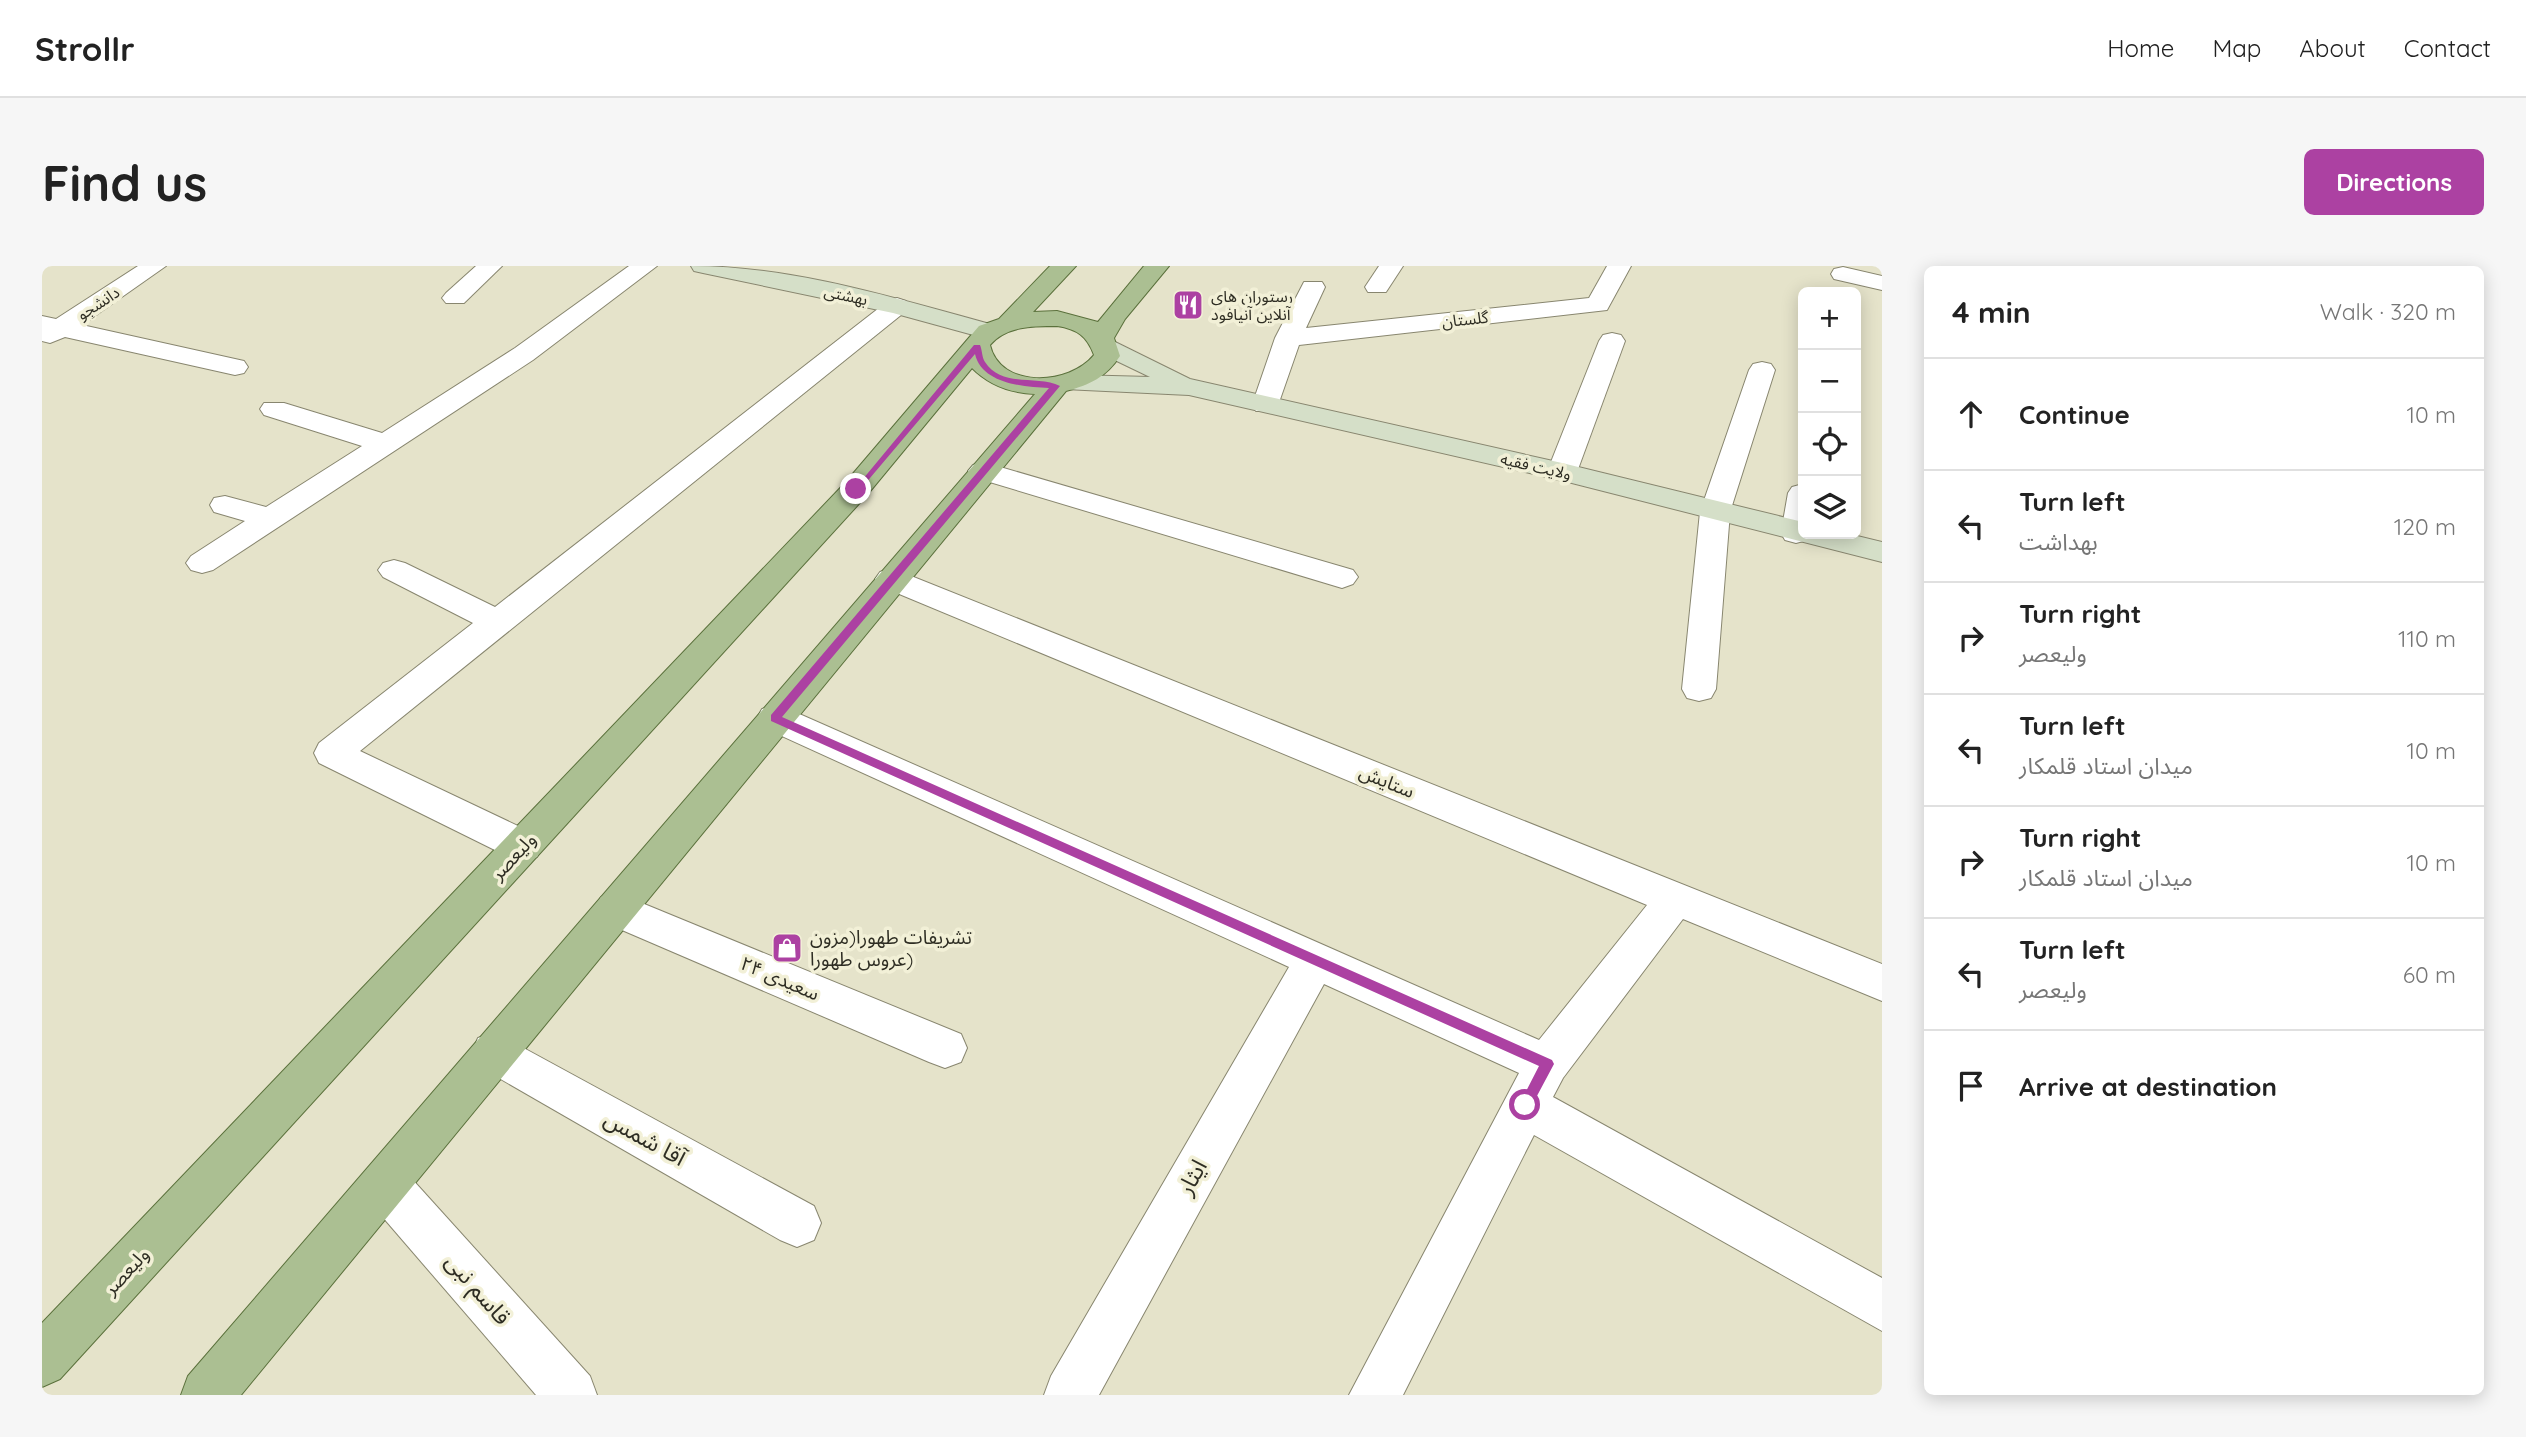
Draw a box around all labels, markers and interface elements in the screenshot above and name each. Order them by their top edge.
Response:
text: Strollr [35,28,135,69]
text: Home [2107,33,2174,63]
text: Map [2212,33,2261,63]
text: About [2299,33,2366,63]
text: Contact [2404,33,2491,63]
button: Directions [2304,149,2484,215]
text: Find us [42,152,207,213]
street label: بهشتی [823,281,869,309]
street label: دانشجو [73,282,123,324]
place label: رستوران های آنلاین آنیافود [1211,286,1293,324]
map controls [1798,287,1861,539]
button: + [1798,287,1861,350]
restaurant icon: رستوران های آنلاین آنیافود [1171,288,1205,322]
text: 4 min [1952,293,2031,331]
text: Walk · 320 m [2320,297,2456,326]
street label: گلستان [1441,307,1490,331]
button: − [1798,350,1861,413]
icon: ahead [1952,395,1990,433]
text: Continue [2019,398,2130,431]
text: 10 m [2407,400,2456,429]
button: locate [1798,413,1861,476]
street label: ولایت فقیه [1499,448,1573,484]
route end [840,473,871,504]
button: layers [1798,476,1861,539]
text: Turn left [2019,485,2126,518]
icon: left [1952,507,1990,545]
text: 120 m [2394,512,2456,541]
text: بهداشت [2019,527,2098,556]
text: Turn right [2019,597,2141,630]
icon: right [1952,619,1990,657]
text: 110 m [2398,624,2456,653]
text: ولیعصر [2019,639,2087,668]
text: Turn left [2019,709,2126,742]
icon: left [1952,731,1990,769]
text: 10 m [2407,736,2456,765]
text: میدان استاد قلمکار [2019,751,2193,780]
street label: ستایش [1356,759,1418,803]
text: Turn right [2019,821,2141,854]
street label: ولیعصر [484,827,541,885]
icon: right [1952,843,1990,881]
text: 10 m [2407,848,2456,877]
text: میدان استاد قلمکار [2019,863,2193,892]
place label: تشریفات طهورا(مزون عروس طهورا) [810,925,972,971]
shop icon: تشریفات طهورا(مزون عروس طهورا) [770,931,804,965]
text: Turn left [2019,933,2126,966]
street label: ۲۴ سعیدی [737,951,823,1005]
icon: left [1952,955,1990,993]
text: 60 m [2403,960,2456,989]
text: ولیعصر [2019,975,2087,1004]
icon: arrive [1952,1067,1990,1105]
text: Arrive at destination [2019,1070,2277,1103]
route start [1509,1089,1540,1120]
street label: آقا شمس [599,1103,692,1172]
street label: ایثار [1170,1154,1213,1200]
street label: ولیعصر [97,1242,154,1300]
street label: قاسم نبی [437,1247,517,1332]

